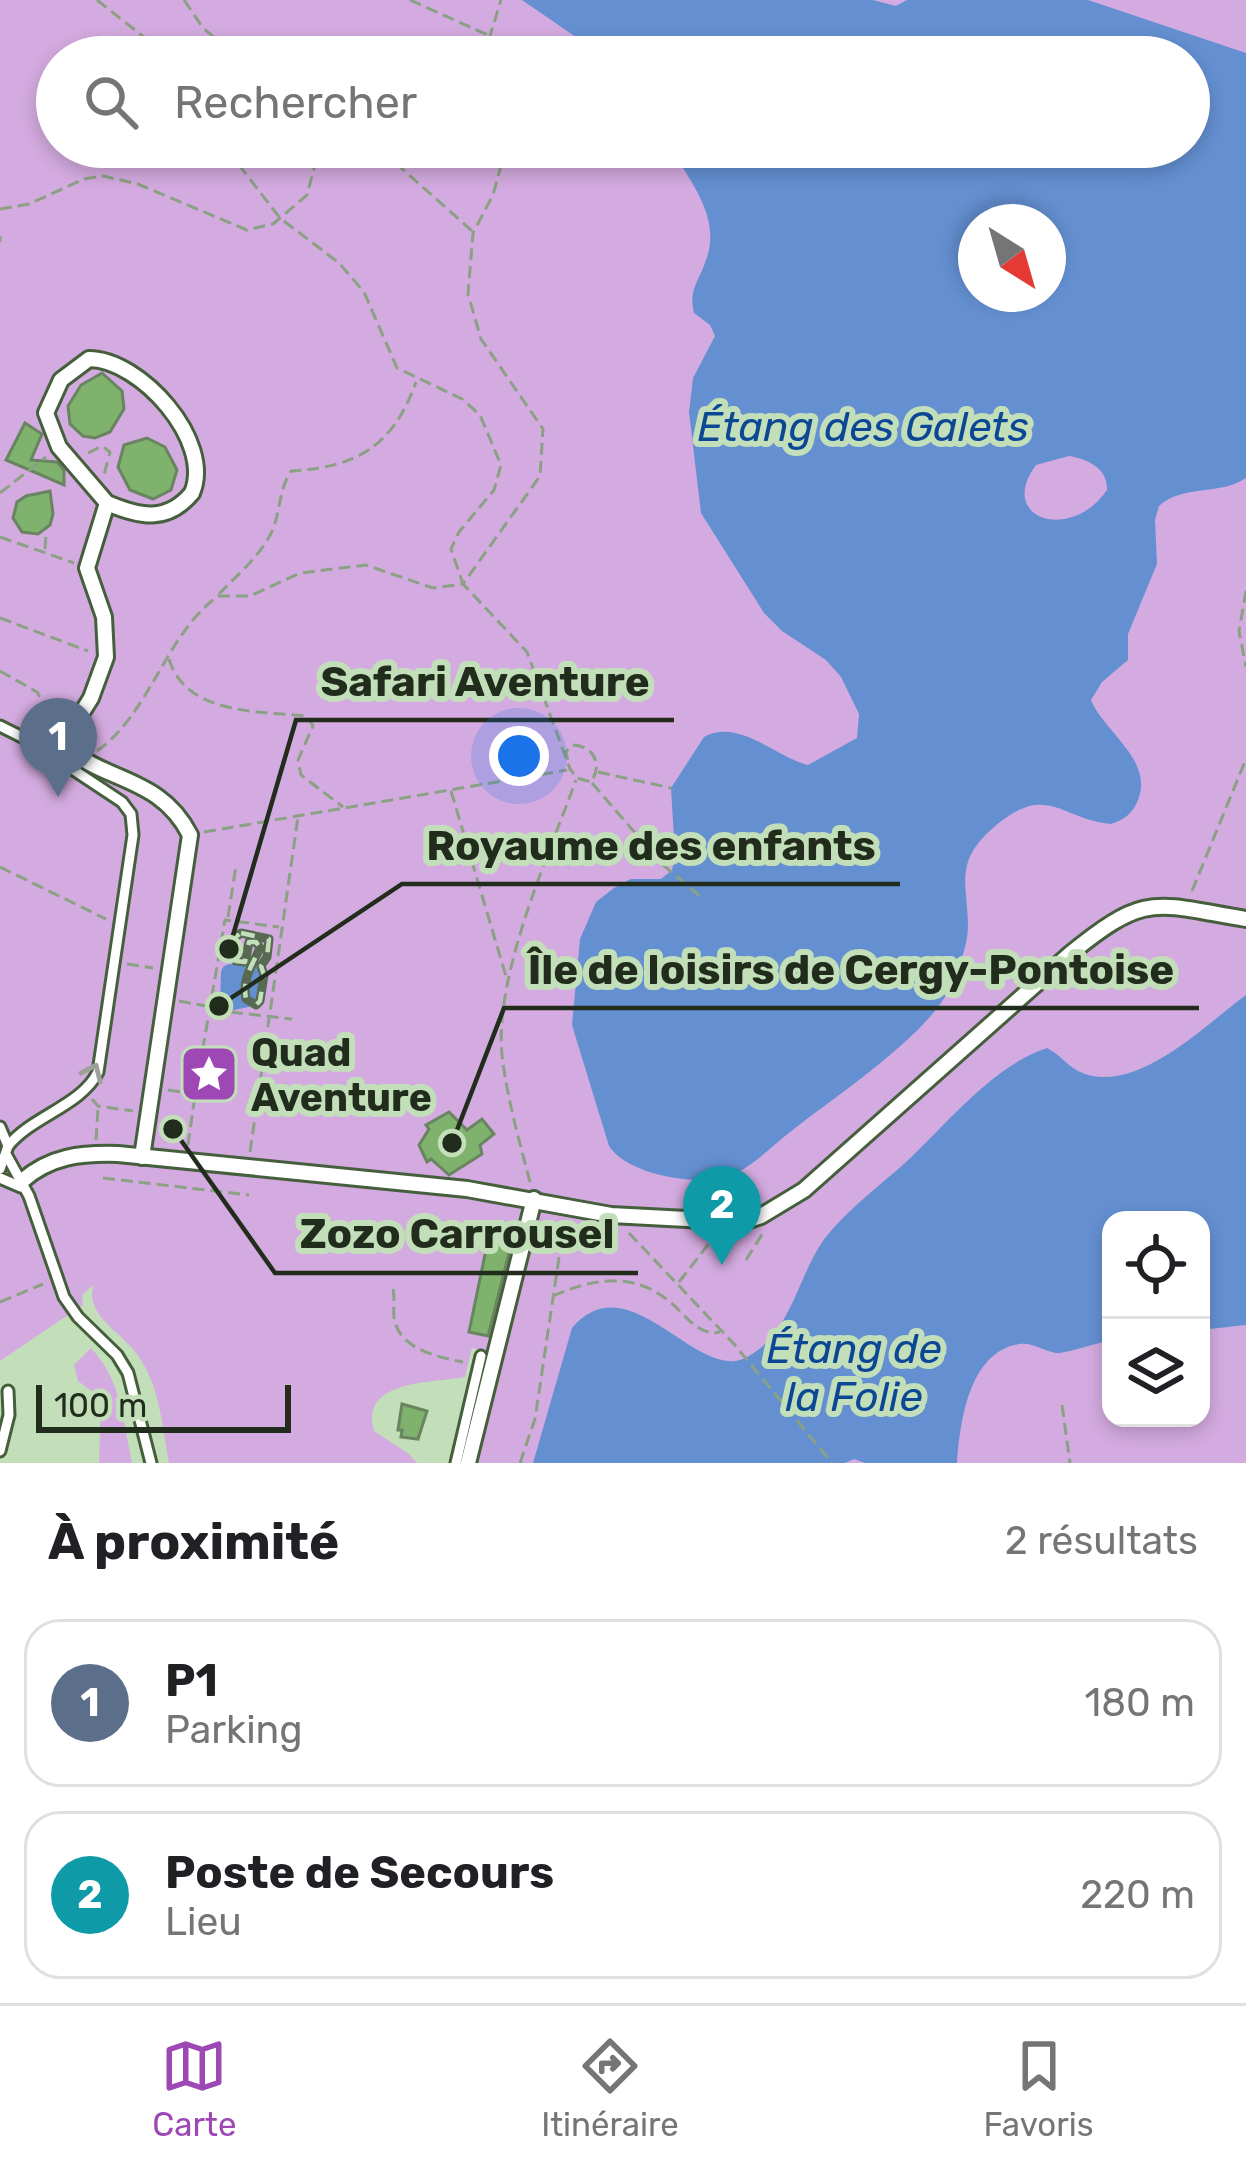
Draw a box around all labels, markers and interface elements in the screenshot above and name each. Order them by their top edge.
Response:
search box [36,36,1210,168]
icon: search [78,69,144,135]
text: Rechercher [174,76,417,129]
north arrow [958,204,1066,312]
water label: Étang des Galets [697,402,1029,452]
callout: Safari Aventure [296,642,674,720]
text: Safari Aventure [320,657,650,707]
pin: 1 [19,698,97,797]
your location [489,726,549,786]
callout: Royaume des enfants [402,806,900,884]
text: Royaume des enfants [426,821,876,871]
callout: Île de loisirs de Cergy-Pontoise [504,930,1199,1008]
text: Île de loisirs de Cergy-Pontoise [526,945,1174,995]
place label: Quad Aventure [251,1030,432,1121]
place icon: Quad Aventure [178,1043,240,1105]
one-way arrow [79,1062,103,1084]
pin: 2 [683,1166,761,1265]
callout: Zozo Carrousel [275,1195,638,1273]
text: Zozo Carrousel [299,1209,615,1259]
map controls [1102,1211,1210,1427]
button: locate [1102,1211,1210,1319]
button: layers [1102,1319,1210,1427]
water label: Étang de la Folie [766,1324,942,1422]
scale bar [36,1379,291,1432]
text: 100 m [54,1386,147,1425]
text: À proximité [48,1511,339,1572]
text: 2 résultats [1005,1518,1198,1564]
text: P1 [165,1654,218,1707]
text: 1 [80,1680,100,1726]
text: 180 m [1085,1680,1195,1726]
text: Parking [165,1707,303,1753]
text: Poste de Secours [165,1846,554,1899]
text: 2 [77,1872,103,1918]
text: 220 m [1080,1872,1195,1918]
text: Lieu [165,1899,242,1945]
tab: Carte [152,2033,236,2144]
tab: Itinéraire [541,2033,679,2144]
tab: Favoris [983,2033,1094,2144]

